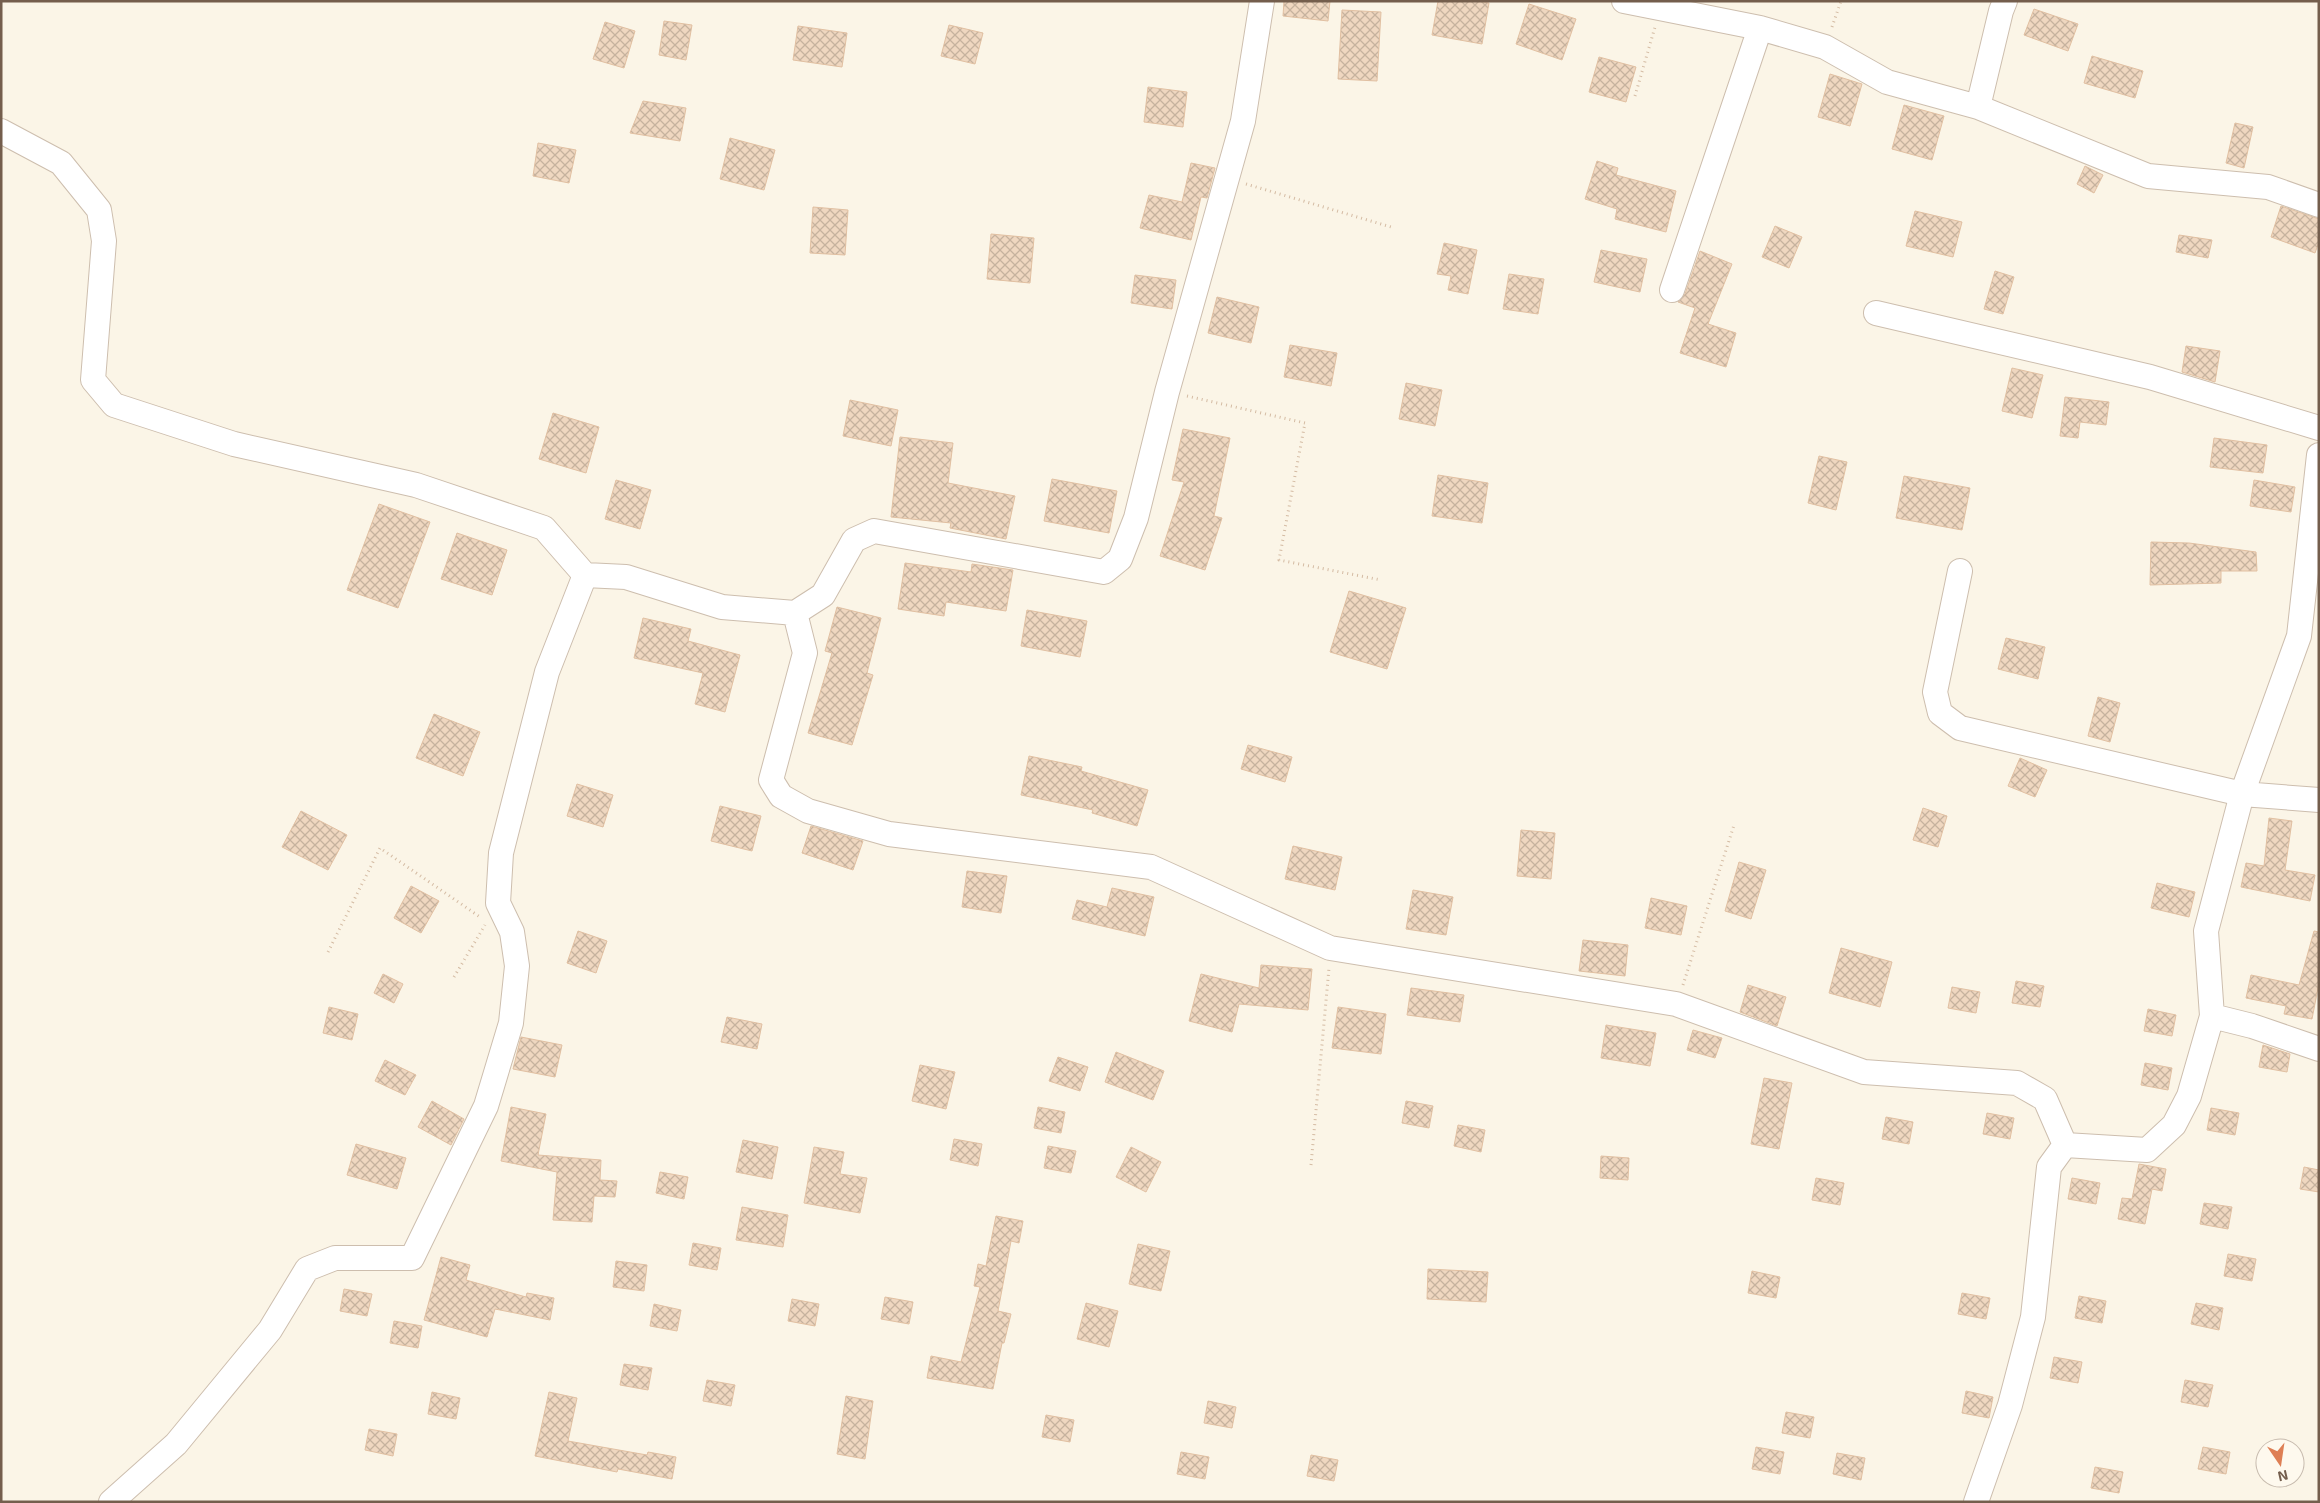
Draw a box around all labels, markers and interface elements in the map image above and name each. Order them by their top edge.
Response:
north arrow [2255,1438,2305,1488]
text: N [2276,1467,2290,1486]

